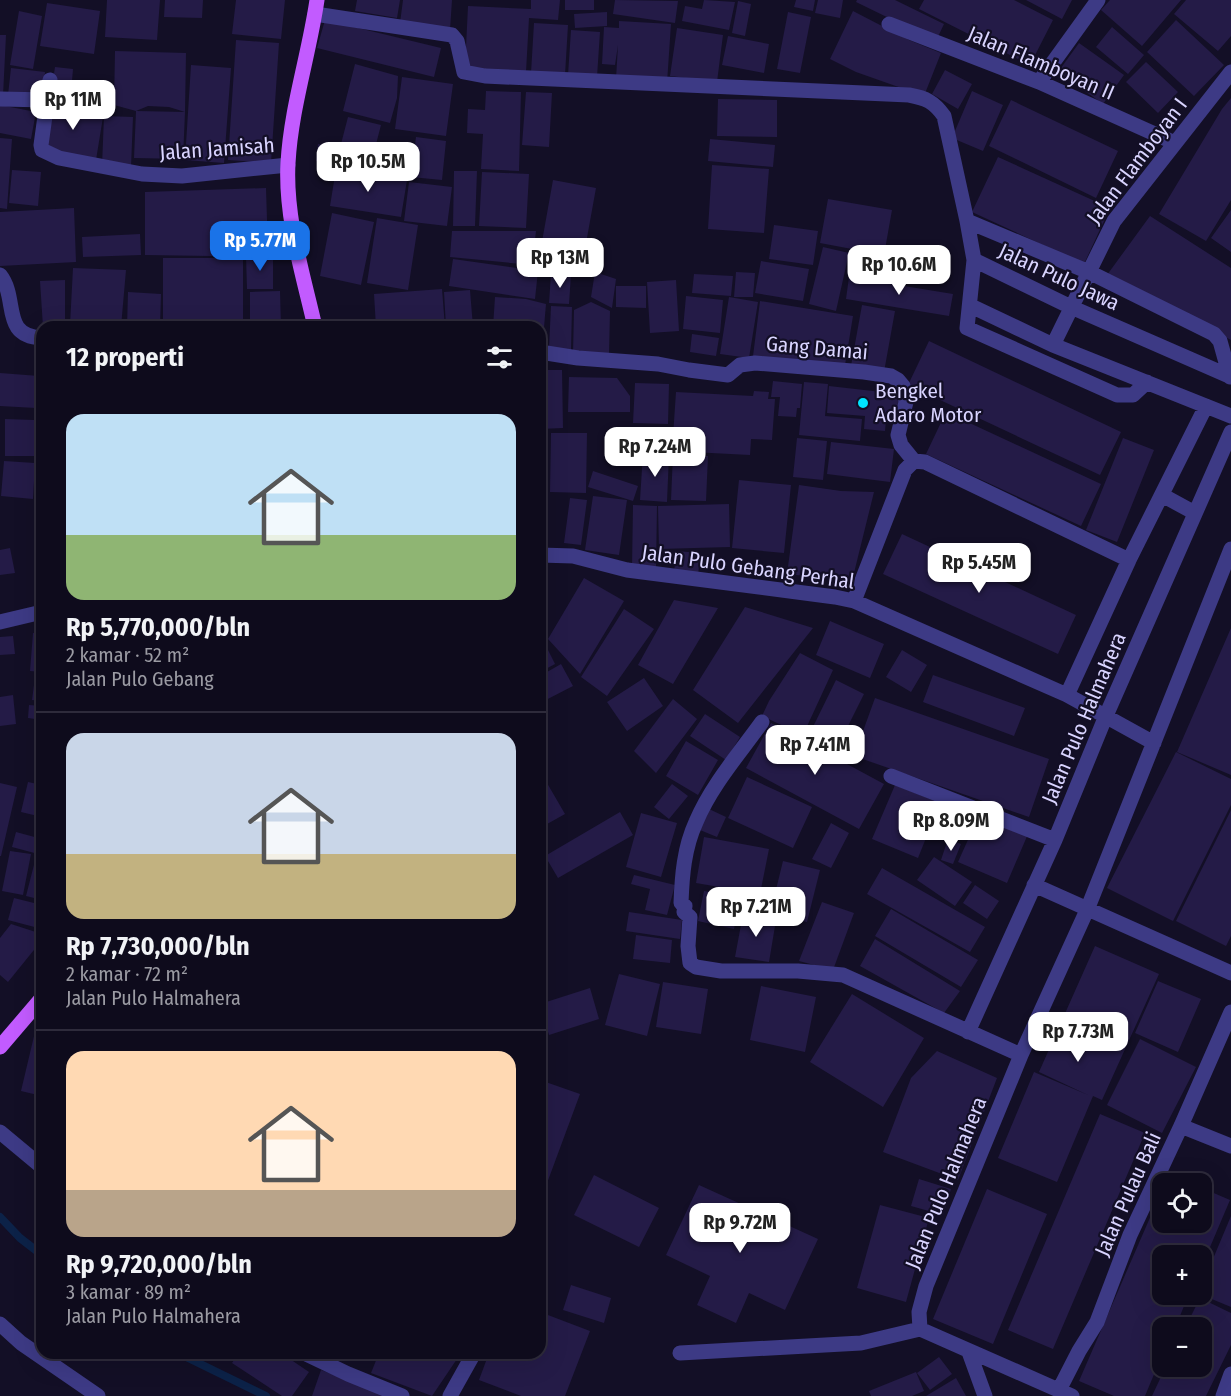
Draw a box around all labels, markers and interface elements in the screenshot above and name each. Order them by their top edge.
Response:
street label: Jalan Flamboyan II [964,20,1118,106]
pin: Rp 11M [24,80,122,131]
text: Rp 11M [44,87,102,111]
street label: Jalan Flamboyan I [1081,93,1193,229]
street label: Jalan Jamisah [159,132,275,166]
pin: Rp 10.5M [306,142,430,193]
text: Rp 10.5M [331,149,405,173]
pin: Rp 5.77M [198,221,322,272]
text: Rp 5.77M [224,228,296,252]
pin: Rp 13M [511,238,609,289]
street label: Jalan Pulo Jawa [995,238,1123,316]
text: Rp 13M [531,245,589,269]
pin: Rp 10.6M [837,245,961,296]
text: Rp 10.6M [862,252,936,276]
street label: Gang Damai [765,331,869,365]
icon: filters [483,341,516,374]
text: 12 properti [66,342,184,373]
place label: Bengkel Adaro Motor [875,378,982,428]
marker: Bengkel Adaro Motor [856,396,870,410]
pin: Rp 7.24M [593,427,717,478]
text: Rp 7.24M [619,434,691,458]
icon: home [237,453,345,561]
street label: Jalan Pulo Gebang Perhal [640,539,857,595]
pin: Rp 5.45M [917,543,1041,594]
text: Rp 5.45M [942,550,1016,574]
text: Rp 5,770,000/bln [66,612,250,643]
street label: Jalan Pulo Halmahera [1036,628,1132,808]
text: 2 kamar · 52 m² [66,643,189,667]
text: Jalan Pulo Gebang [66,667,214,691]
pin: Rp 7.41M [753,725,877,776]
text: Rp 7.41M [780,732,850,756]
icon: home [237,772,345,880]
pin: Rp 8.09M [889,801,1013,852]
text: Rp 8.09M [913,808,989,832]
pin: Rp 7.21M [694,887,818,938]
text: Rp 7.21M [720,894,792,918]
text: Rp 7,730,000/bln [66,931,250,962]
text: 2 kamar · 72 m² [66,962,188,986]
text: Jalan Pulo Halmahera [66,986,241,1010]
pin: Rp 7.73M [1016,1012,1140,1063]
text: Rp 7.73M [1042,1019,1114,1043]
icon: home [237,1090,345,1198]
street label: Jalan Pulo Halmahera [900,1093,992,1273]
street label: Jalan Pulau Bali [1089,1128,1167,1260]
map controls [1152,1173,1212,1377]
button: locate [1152,1173,1212,1233]
pin: Rp 9.72M [678,1203,802,1254]
text: Rp 9.72M [703,1210,777,1234]
button: + [1152,1245,1212,1305]
text: Rp 9,720,000/bln [66,1249,252,1280]
text: 3 kamar · 89 m² [66,1280,191,1304]
text: Jalan Pulo Halmahera [66,1304,241,1328]
button: − [1152,1317,1212,1377]

